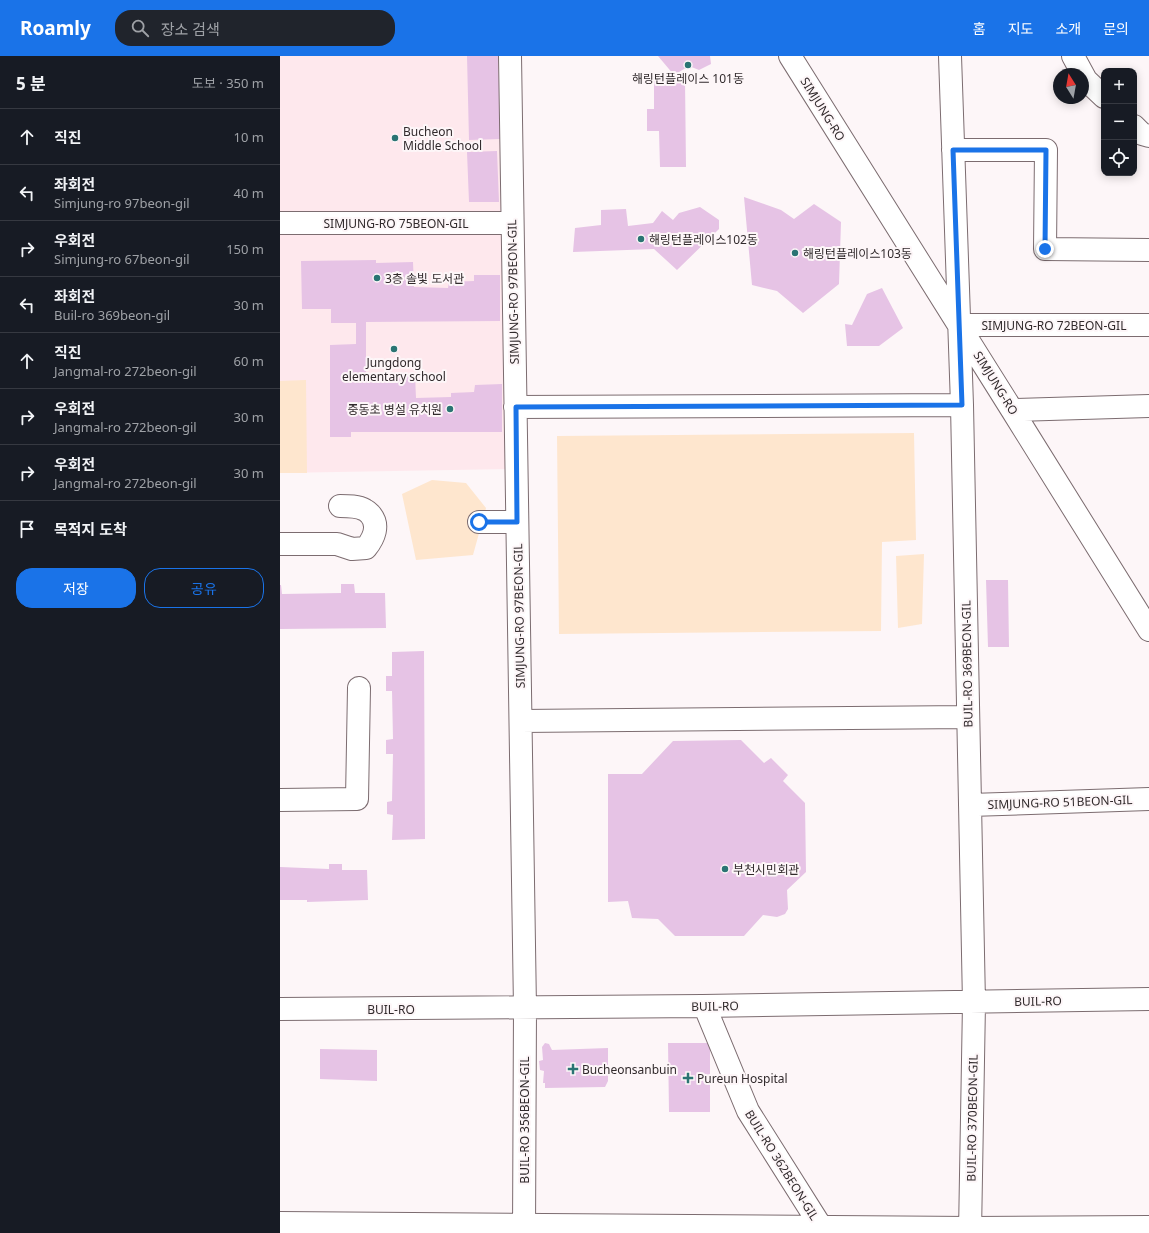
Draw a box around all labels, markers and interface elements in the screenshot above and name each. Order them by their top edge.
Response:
search box [115,10,395,46]
text: Roamly [20,15,91,41]
icon: search [129,17,151,39]
text: 장소 검색 [161,19,220,39]
text: 홈 [973,19,986,38]
text: 지도 [1008,19,1033,38]
text: 소개 [1055,19,1081,38]
text: 문의 [1103,19,1129,38]
marker: 해링턴플레이스 101동 [683,60,693,70]
north arrow [1053,68,1089,104]
map controls [1101,68,1137,176]
button: + [1101,68,1137,104]
place label: 해링턴플레이스 101동 [632,70,744,87]
text: 5 분 [16,72,46,95]
text: 도보 · 350 m [192,74,264,92]
street label: SIMJUNG-RO [797,74,849,144]
button: − [1101,104,1137,140]
place label: Bucheon Middle School [403,123,482,154]
icon: ahead [16,126,38,148]
text: 직진 [54,127,82,147]
text: 10 m [234,128,264,146]
marker: Bucheon Middle School [390,133,400,143]
button: locate [1101,140,1137,176]
text: 좌회전 [54,174,95,194]
icon: left [16,182,38,204]
text: 40 m [234,184,264,202]
text: Simjung-ro 97beon-gil [54,194,190,212]
street label: SIMJUNG-RO 75BEON-GIL [324,215,468,232]
street label: SIMJUNG-RO 97BEON-GIL [503,219,523,365]
text: 우회전 [54,230,95,250]
place label: 해링턴플레이스102동 [649,231,758,248]
marker: 해링턴플레이스102동 [636,234,646,244]
icon: right [16,238,38,260]
text: 150 m [226,240,264,258]
route end [1036,240,1054,258]
place label: 해링턴플레이스103동 [803,245,912,262]
marker: 해링턴플레이스103동 [790,248,800,258]
text: Simjung-ro 67beon-gil [54,250,190,268]
place label: 3층 솔빛 도서관 [385,270,464,287]
marker: 3층 솔빛 도서관 [372,273,382,283]
text: 좌회전 [54,286,95,306]
icon: left [16,294,38,316]
text: 30 m [234,296,264,314]
text: Buil-ro 369beon-gil [54,306,170,324]
street label: SIMJUNG-RO 72BEON-GIL [982,317,1126,334]
text: 직진 [54,342,82,362]
marker: Jungdong elementary school [389,344,399,354]
street label: SIMJUNG-RO [970,348,1022,418]
icon: ahead [16,350,38,372]
text: 60 m [234,352,264,370]
place label: Jungdong elementary school [342,354,446,385]
text: Jangmal-ro 272beon-gil [54,362,197,380]
text: 우회전 [54,398,95,418]
place label: 중동초 병설 유치원 [347,401,442,418]
marker: 중동초 병설 유치원 [445,404,455,414]
icon: right [16,406,38,428]
text: 30 m [234,408,264,426]
text: Jangmal-ro 272beon-gil [54,418,197,436]
text: 우회전 [54,454,95,474]
icon: right [16,462,38,484]
text: 30 m [234,464,264,482]
text: Jangmal-ro 272beon-gil [54,474,197,492]
route start [470,513,488,531]
icon: arrive [16,518,38,540]
text: 목적지 도착 [54,519,127,539]
street label: SIMJUNG-RO 97BEON-GIL [509,543,529,689]
button: 저장 [16,568,136,608]
button: 공유 [144,568,264,608]
street label: BUIL-RO 369BEON-GIL [957,600,977,728]
street label: SIMJUNG-RO 51BEON-GIL [987,791,1133,813]
place label: 부천시민회관 [733,861,799,878]
marker: 부천시민회관 [720,864,730,874]
street label: BUIL-RO [1014,992,1062,1010]
street label: BUIL-RO [691,997,739,1015]
street label: BUIL-RO [367,1001,415,1018]
street label: BUIL-RO 370BEON-GIL [962,1054,982,1182]
street label: BUIL-RO 356BEON-GIL [516,1056,533,1184]
place label: Bucheonsanbuin [582,1061,677,1078]
marker: Bucheonsanbuin [567,1063,579,1075]
place label: Pureun Hospital [697,1070,788,1087]
marker: Pureun Hospital [682,1072,694,1084]
street label: BUIL-RO 362BEON-GIL [741,1107,823,1223]

